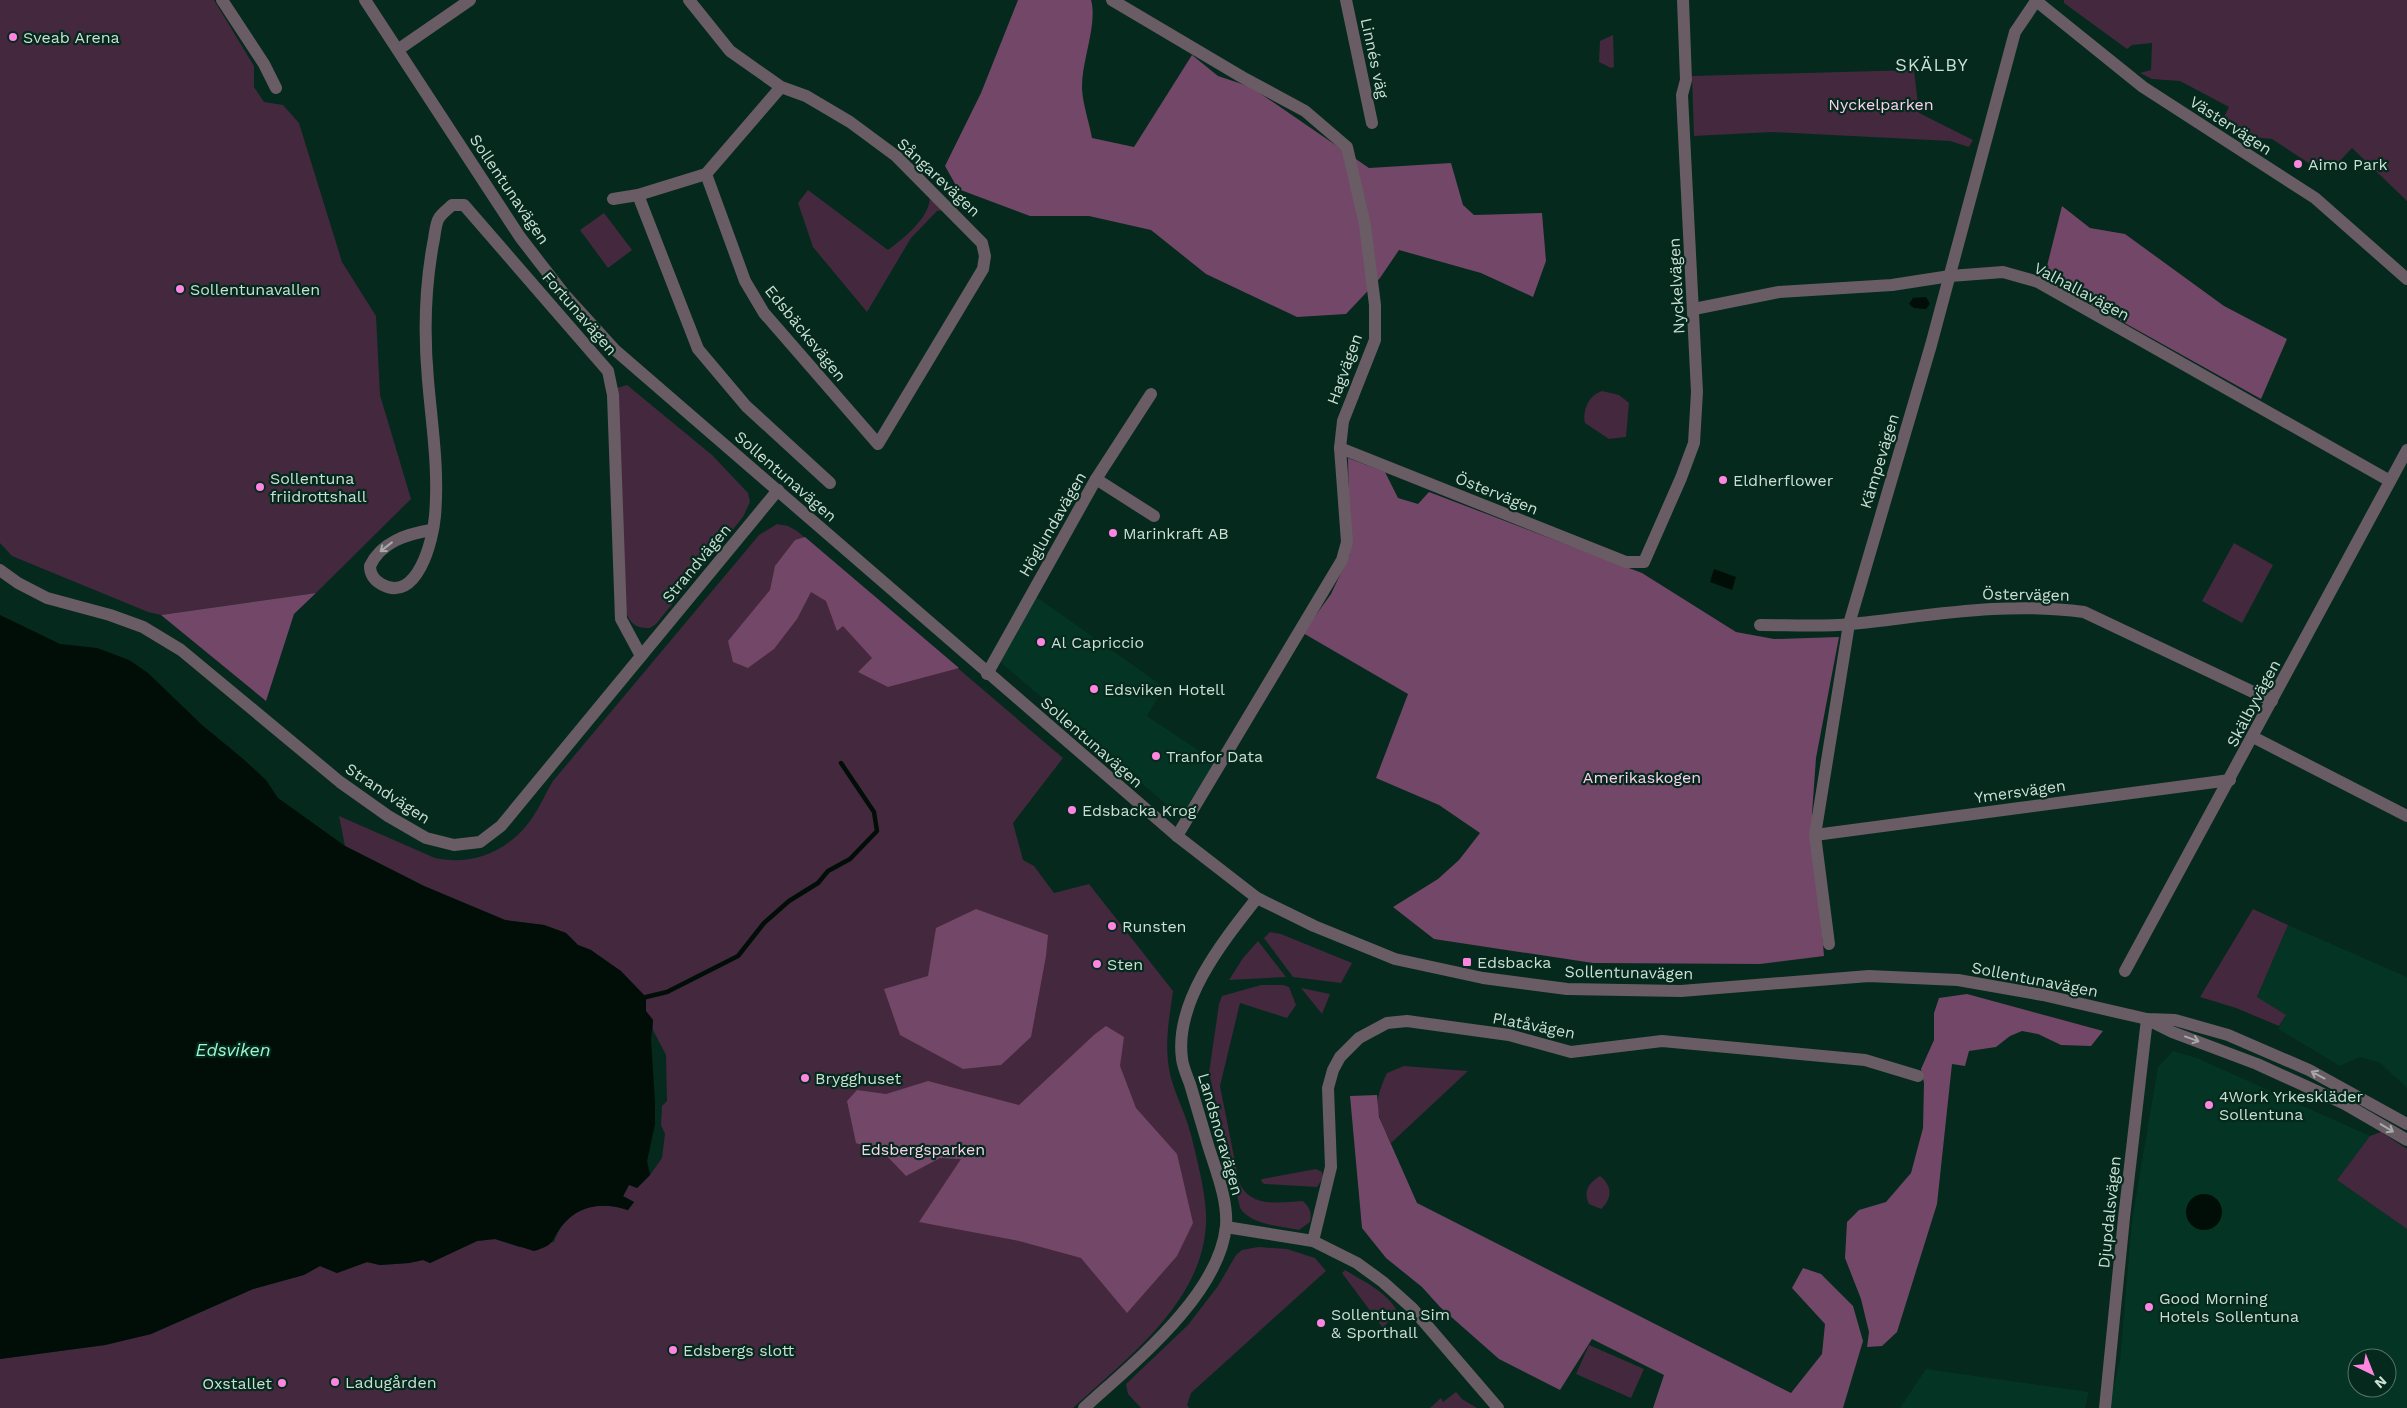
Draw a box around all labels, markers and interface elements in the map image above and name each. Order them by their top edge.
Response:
street label: Linnés väg [1357,16,1392,101]
place label: Sveab Arena [23,28,120,47]
marker: Sveab Arena [7,31,19,43]
district label: SKÄLBY [1895,54,1969,75]
street label: Västervägen [2186,92,2275,159]
park label: Nyckelparken [1828,95,1934,114]
street label: Sollentunavägen [466,131,553,248]
street label: Sångarevägen [893,134,984,221]
place label: Aimo Park [2308,155,2388,174]
marker: Aimo Park [2292,158,2304,170]
street label: Nyckelvägen [1664,237,1689,335]
street label: Valhallavägen [2031,258,2133,325]
street label: Fortunavägen [538,268,621,359]
place label: Sollentunavallen [190,280,320,299]
street label: Edsbäcksvägen [761,281,850,385]
marker: Sollentunavallen [174,283,186,295]
street label: Hagvägen [1323,331,1366,407]
street label: Kämpevägen [1856,411,1903,511]
street label: Sollentunavägen [731,427,840,526]
street label: Höglundavägen [1015,468,1090,580]
street label: Östervägen [1453,468,1541,519]
place label: Sollentuna friidrottshall [270,469,367,506]
place label: Eldherflower [1733,471,1834,490]
marker: Eldherflower [1717,474,1729,486]
marker: Sollentuna friidrottshall [254,481,266,493]
street label: Strandvägen [658,520,735,607]
place label: Marinkraft AB [1123,524,1229,543]
marker: Marinkraft AB [1107,527,1119,539]
one-way arrow [379,542,393,552]
street label: Östervägen [1982,584,2070,605]
place label: Al Capriccio [1051,633,1144,652]
marker: Al Capriccio [1035,636,1047,648]
street label: Skälbyvägen [2223,656,2284,750]
place label: Edsviken Hotell [1104,680,1225,699]
marker: Edsviken Hotell [1088,683,1100,695]
street label: Sollentunavägen [1037,693,1146,792]
place label: Tranfor Data [1166,747,1263,766]
marker: Tranfor Data [1150,750,1162,762]
street label: Strandvägen [342,759,434,828]
park label: Amerikaskogen [1583,768,1701,787]
street label: Ymersvägen [1973,776,2067,807]
place label: Edsbacka Krog [1082,801,1197,820]
marker: Edsbacka Krog [1066,804,1078,816]
place label: Runsten [1122,917,1187,936]
marker: Runsten [1106,920,1118,932]
place label: Edsbacka [1477,953,1551,972]
place label: Sten [1107,955,1143,974]
marker: Edsbacka [1461,956,1473,968]
marker: Sten [1091,958,1103,970]
street label: Sollentunavägen [1970,958,2100,1001]
street label: Sollentunavägen [1564,962,1694,983]
street label: Platåvägen [1491,1008,1577,1043]
one-way arrow [2183,1035,2199,1044]
water label: Edsviken [196,1039,271,1060]
place label: Brygghuset [815,1069,901,1088]
one-way arrow [2311,1070,2326,1080]
street label: Landsnoravägen [1194,1071,1247,1198]
marker: Brygghuset [799,1072,811,1084]
place label: 4Work Yrkeskläder Sollentuna [2219,1087,2364,1124]
marker: 4Work Yrkeskläder Sollentuna [2203,1099,2215,1111]
one-way arrow [2379,1124,2393,1134]
park label: Edsbergsparken [861,1140,985,1159]
street label: Djupdalsvägen [2094,1155,2125,1269]
place label: Good Morning Hotels Sollentuna [2159,1289,2299,1326]
marker: Good Morning Hotels Sollentuna [2143,1301,2155,1313]
place label: Sollentuna Sim & Sporthall [1331,1305,1450,1342]
marker: Sollentuna Sim & Sporthall [1315,1317,1327,1329]
place label: Edsbergs slott [683,1341,795,1360]
marker: Edsbergs slott [667,1344,679,1356]
north arrow [2347,1348,2397,1398]
place label: Ladugården [345,1373,437,1392]
text: N [2372,1373,2390,1392]
place label: Oxstallet [202,1374,272,1393]
marker: Ladugården [329,1376,341,1388]
marker: Oxstallet [276,1377,288,1389]

